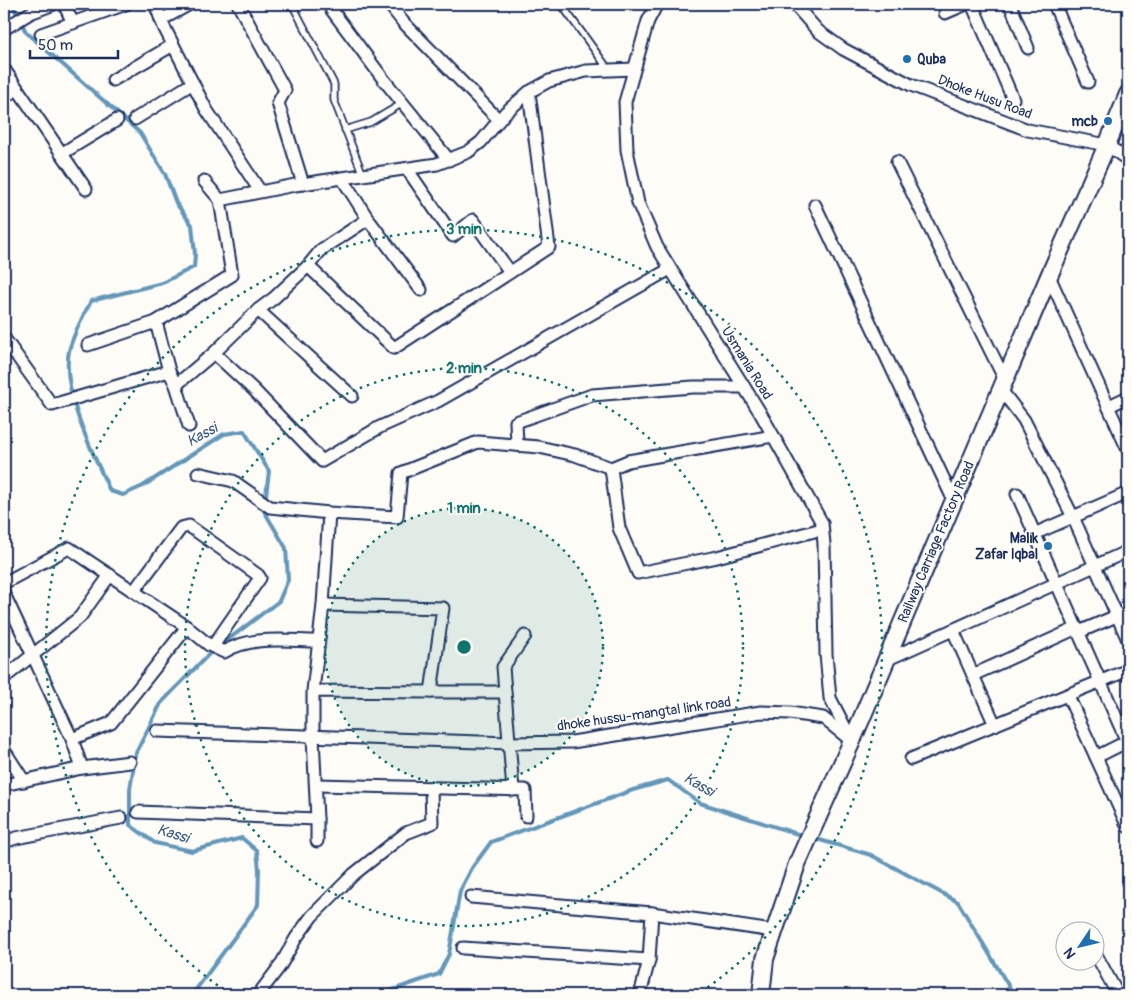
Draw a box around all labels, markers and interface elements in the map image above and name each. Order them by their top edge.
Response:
scale bar [30,28,118,60]
text: 50 m [38,36,73,55]
place label: Quba [917,51,946,68]
marker: Quba [901,53,913,65]
street label: Dhoke Husu Road [935,71,1035,123]
place label: mcb [1072,113,1098,130]
marker: mcb [1102,115,1114,127]
text: 3 min [446,220,482,239]
street label: Usmania Road [718,323,776,403]
text: 2 min [446,359,482,378]
water label: Kassi [183,418,223,451]
street label: Railway Carriage Factory Road [894,459,978,625]
text: 1 min [447,499,481,518]
place label: Malik Zafar Iqbal [975,530,1038,563]
marker: Malik Zafar Iqbal [1042,540,1054,552]
centre of rings [455,638,473,656]
street label: dhoke hussu-mangtal link road [556,693,732,735]
water label: Kassi [680,769,720,802]
water label: Kassi [155,820,193,848]
north arrow [1054,922,1104,972]
text: N [1060,944,1079,962]

